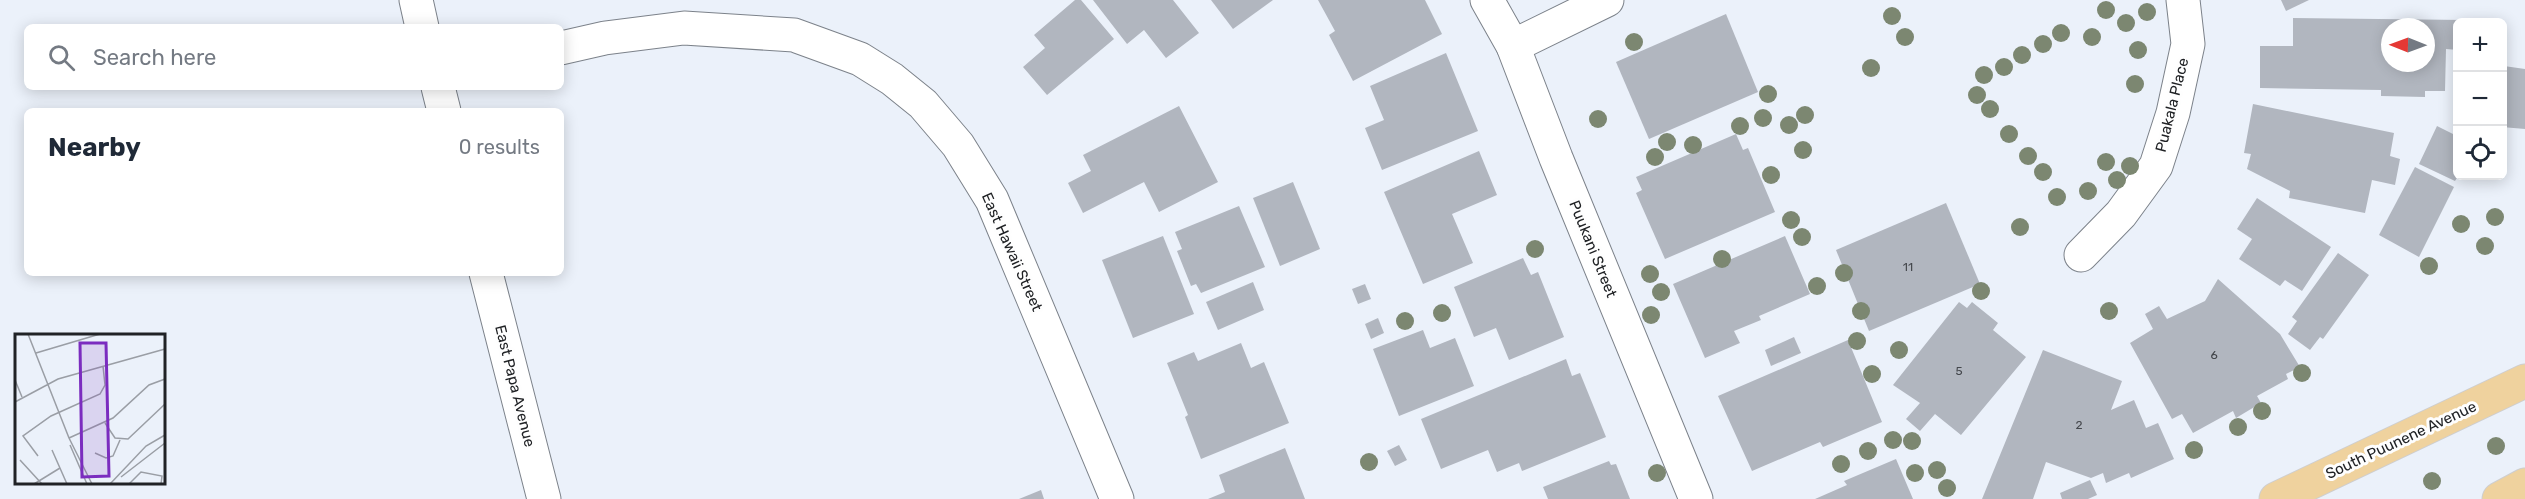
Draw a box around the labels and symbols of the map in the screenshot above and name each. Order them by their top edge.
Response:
north arrow [2381,18,2435,72]
street label: Puakala Place [2152,56,2192,154]
street label: East Hawaii Street [978,190,1046,314]
street label: Puukani Street [1565,198,1621,300]
house number: 11 [1903,260,1913,274]
street label: East Papa Avenue [491,323,539,449]
inset map [15,334,165,484]
house number: 6 [2210,348,2218,362]
house number: 5 [1955,364,1963,378]
street label: South Puunene Avenue [2323,397,2479,483]
house number: 2 [2075,418,2083,432]

